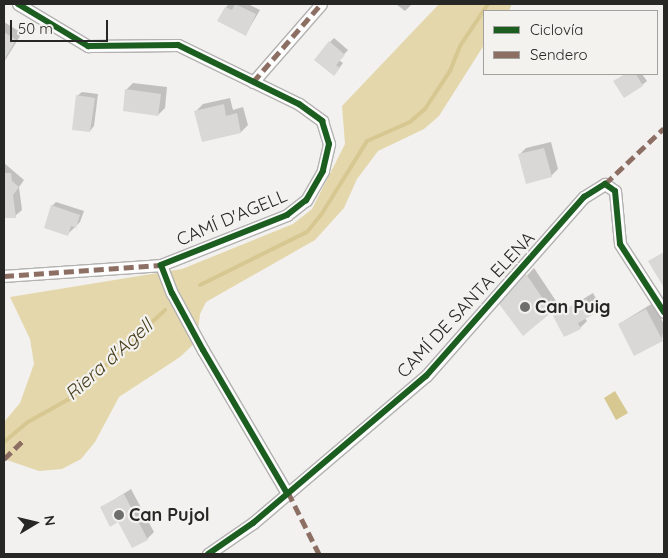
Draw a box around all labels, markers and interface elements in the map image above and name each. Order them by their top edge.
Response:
scale bar [12,10,110,42]
legend [483,10,658,75]
text: 50 m [18,19,53,38]
text: Ciclovía [530,20,583,39]
text: Sendero [530,45,588,64]
street label: CAMÍ D'AGELL [174,185,290,251]
street label: CAMÍ DE SANTA ELENA [393,227,539,383]
place label: Can Puig [535,296,610,318]
marker: Can Puig [519,301,531,313]
water label: Riera d'Agell [61,315,157,405]
north arrow [10,498,60,548]
place label: Can Pujol [129,504,210,526]
marker: Can Pujol [113,509,125,521]
text: N [40,514,60,527]

